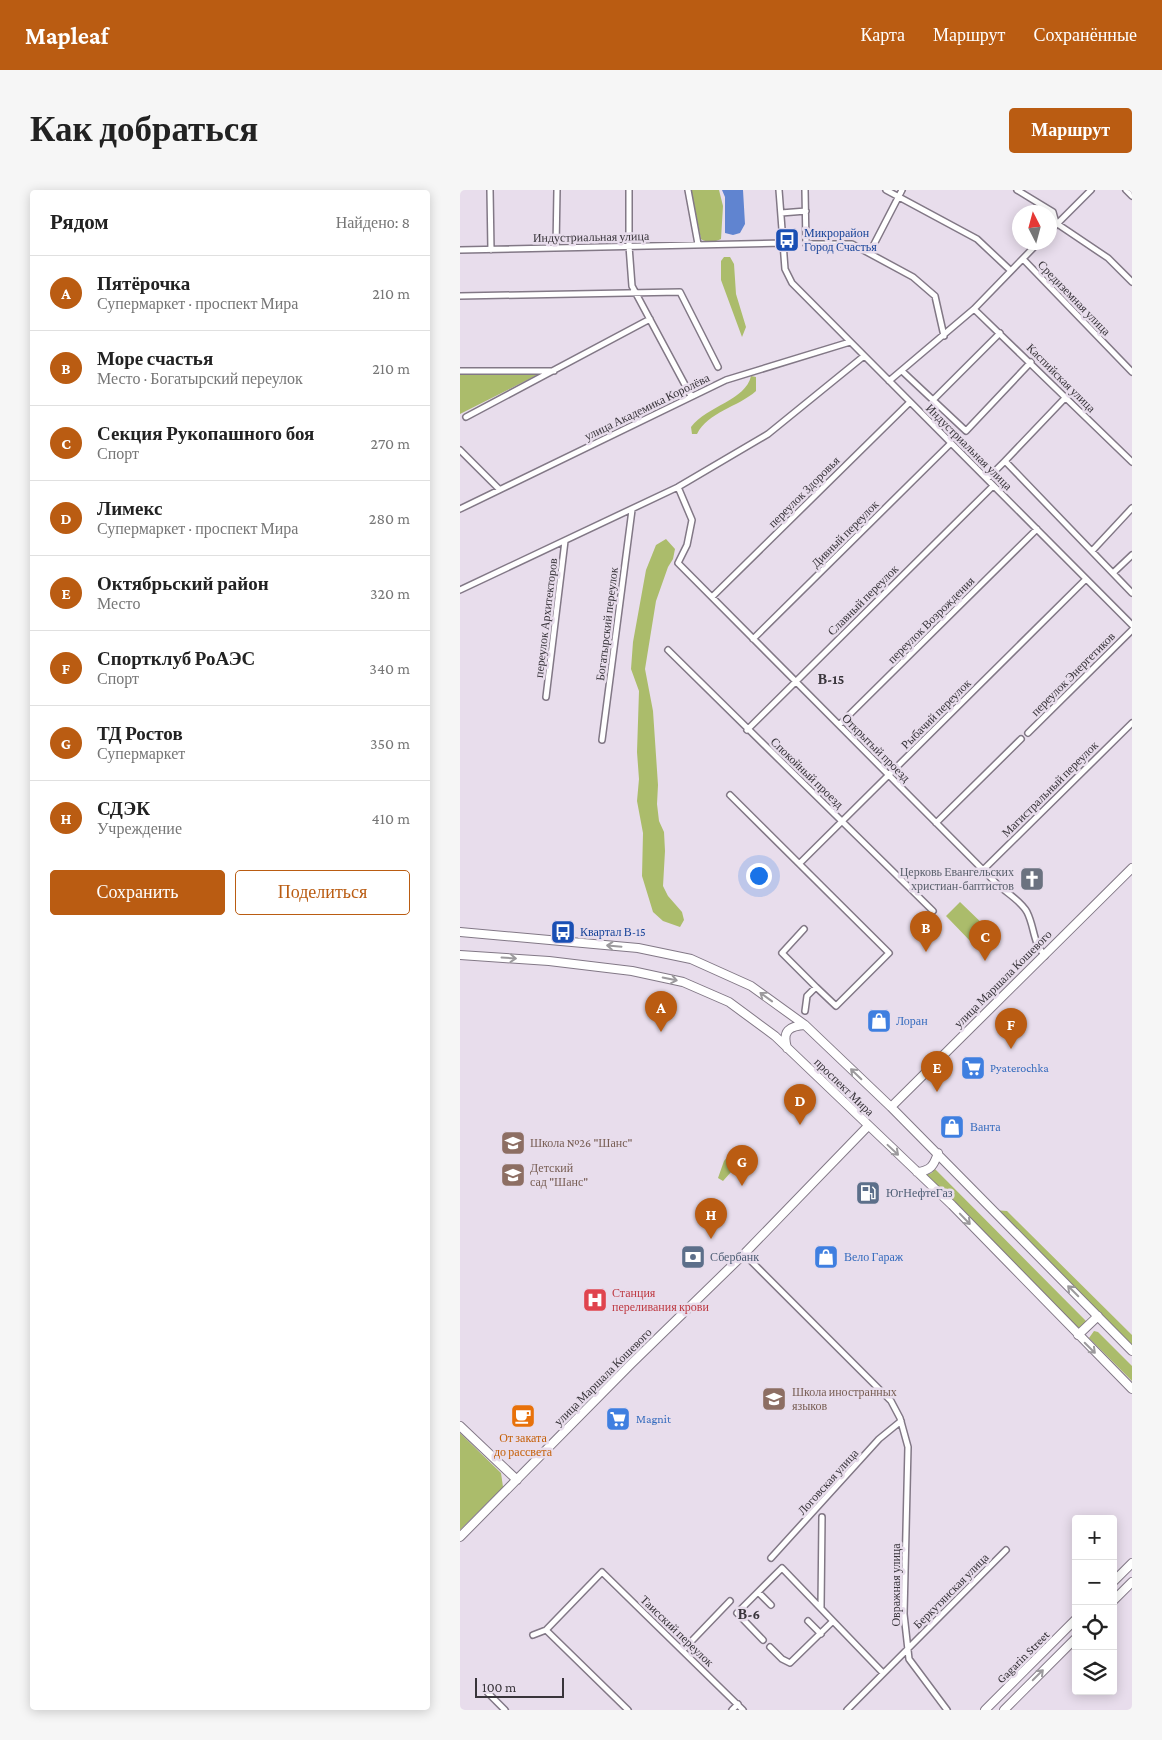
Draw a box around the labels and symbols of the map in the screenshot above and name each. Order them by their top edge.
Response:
north arrow [1012,205,1057,250]
place label: Микрорайон Город Счастья [804,226,877,254]
bus stop icon: Микрорайон Город Счастья [774,227,800,253]
street label: Индустриальная улица [533,229,650,245]
street label: Средиземная улица [1035,258,1114,339]
street label: Каспийская улица [1024,341,1099,416]
street label: улица Академика Королёва [582,370,713,443]
street label: Индустриальная улица [923,401,1016,494]
street label: переулок Здоровья [766,453,843,530]
street label: Дивный переулок [808,497,882,571]
street label: переулок Архитекторов [532,557,560,679]
street label: Славный переулок [825,562,901,638]
street label: Богатырский переулок [593,566,621,682]
street label: переулок Возрождения [885,573,978,666]
street label: переулок Энергетиков [1028,629,1118,719]
district label: В-15 [818,671,844,687]
street label: Рыбачий переулок [898,676,974,752]
street label: Открытый проезд [839,711,913,785]
street label: Спокойный проезд [768,735,846,811]
street label: Магистральный переулок [999,738,1101,840]
your location [746,863,772,889]
place label: Церковь Евангельских христиан-баптистов [900,865,1014,893]
church icon: Церковь Евангельских христиан-баптистов [1019,866,1045,892]
pin: B [910,911,942,952]
bus stop icon: Квартал В-15 [550,919,576,945]
pin: C [969,920,1001,961]
place label: Квартал В-15 [580,925,646,939]
street label: улица Маршала Кошевого [951,927,1055,1031]
one-way arrow [606,941,622,951]
one-way arrow [500,954,516,963]
one-way arrow [661,975,677,984]
pin: A [645,991,677,1032]
one-way arrow [760,991,773,1002]
shop icon: Лоран [866,1008,892,1034]
pin: F [995,1008,1027,1049]
place label: Лоран [896,1014,928,1028]
pin: E [921,1051,953,1092]
street label: проспект Мира [811,1055,877,1119]
supermarket icon: Pyaterochka [960,1055,986,1081]
place label: Pyaterochka [990,1061,1049,1075]
one-way arrow [849,1068,862,1080]
pin: D [784,1084,816,1125]
shop icon: Ванта [939,1114,965,1140]
place label: Ванта [970,1120,1001,1134]
school or university icon: Школа №26 "Шанс" [500,1130,526,1156]
place label: Школа №26 "Шанс" [530,1136,632,1150]
one-way arrow [886,1144,899,1155]
pin: G [726,1145,758,1186]
place label: Детский сад "Шанс" [530,1161,588,1189]
school or university icon: Детский сад "Шанс" [500,1162,526,1188]
fuel station icon: ЮгНефтеГаз [855,1180,881,1206]
place label: ЮгНефтеГаз [886,1186,953,1200]
pin: H [695,1198,727,1239]
one-way arrow [959,1212,971,1225]
bank icon: Сбербанк [680,1244,706,1270]
shop icon: Вело Гараж [813,1244,839,1270]
place label: Сбербанк [710,1250,759,1264]
place label: Вело Гараж [844,1250,904,1264]
one-way arrow [1067,1285,1079,1297]
place label: Станция переливания крови [612,1286,709,1314]
hospital icon: Станция переливания крови [582,1287,608,1313]
street label: улица Маршала Кошевого [551,1325,655,1429]
one-way arrow [1084,1341,1096,1353]
place label: Школа иностранных языков [792,1385,897,1413]
school or university icon: Школа иностранных языков [761,1386,787,1412]
cafe icon: От заката до рассвета [510,1403,536,1429]
supermarket icon: Magnit [605,1406,631,1432]
place label: Magnit [636,1412,672,1426]
place label: От заката до рассвета [494,1431,553,1459]
street label: Логовская улица [795,1446,862,1518]
street label: Овражная улица [889,1543,903,1627]
street label: Беркутянская улица [910,1550,992,1632]
street label: Таисский переулок [637,1592,717,1670]
district label: В-6 [738,1606,760,1622]
street label: Gagarin Street [994,1627,1053,1686]
one-way arrow [1032,1670,1044,1682]
scale bar [475,1675,564,1698]

